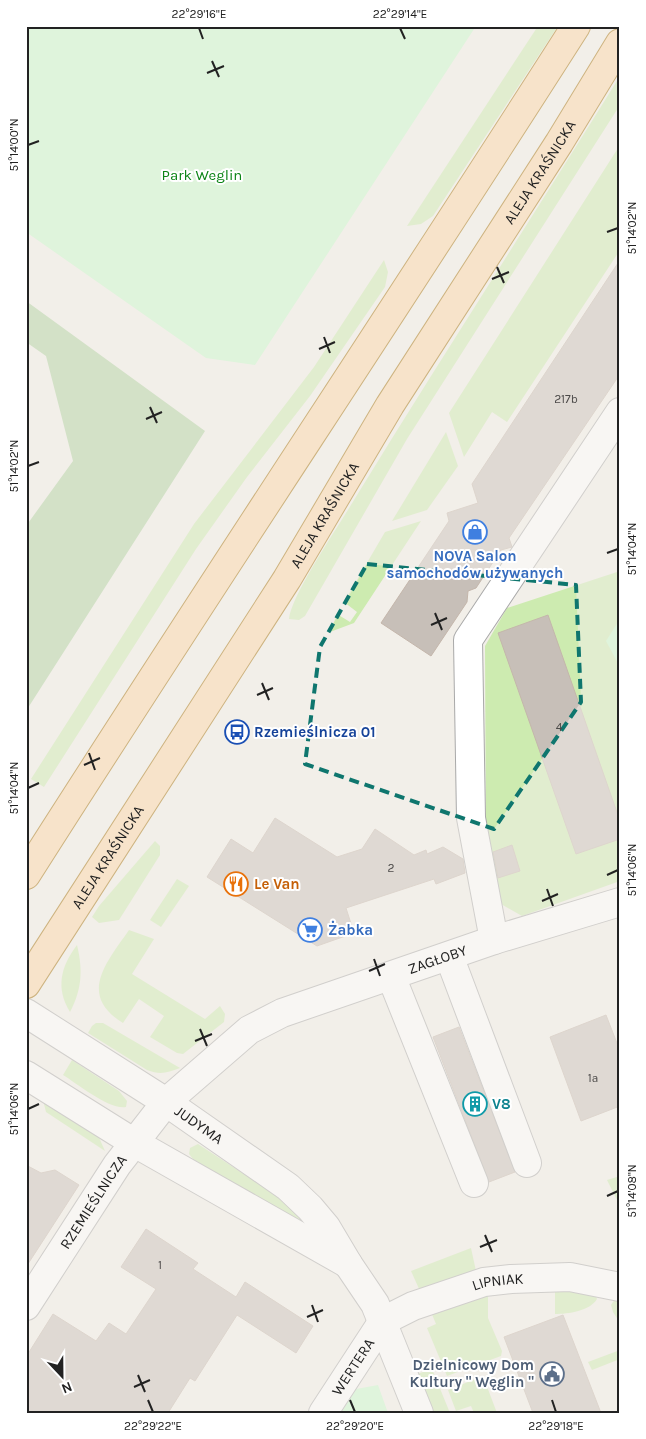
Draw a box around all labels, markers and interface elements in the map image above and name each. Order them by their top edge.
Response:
text: 22°29'16"E [172,7,226,21]
text: 22°29'14"E [373,7,427,21]
street label: ALEJA KRAŚNICKA [500,117,580,227]
text: 51°14'00"N [7,118,21,172]
park label: Park Weglin [162,166,242,184]
text: 51°14'02"N [625,201,639,255]
house number: 217b [554,392,578,406]
text: 51°14'02"N [7,439,21,493]
street label: ALEJA KRAŚNICKA [287,459,363,571]
shop icon: NOVA Salon samochodów używanych [462,519,488,545]
text: 51°14'04"N [625,523,639,575]
place label: NOVA Salon samochodów używanych [387,547,563,582]
bus stop icon: Rzemieślnicza 01 [224,719,250,745]
house number: 4 [556,720,563,734]
place label: Rzemieślnicza 01 [254,723,376,741]
text: 51°14'04"N [7,762,21,814]
street label: ALEJA KRAŚNICKA [68,802,148,912]
text: 51°14'06"N [625,844,639,896]
house number: 2 [388,861,395,875]
restaurant icon: Le Van [223,871,249,897]
place label: Le Van [254,875,300,893]
supermarket icon: Żabka [297,917,323,943]
place label: Żabka [328,920,373,939]
street label: ZAGŁOBY [405,941,470,978]
house number: 1a [588,1071,598,1085]
text: 51°14'06"N [7,1083,21,1135]
building icon: V8 [462,1091,488,1117]
place label: V8 [492,1095,511,1113]
street label: JUDYMA [171,1102,227,1148]
street label: RZEMIEŚLNICZA [56,1151,131,1253]
text: 51°14'08"N [625,1164,639,1218]
house number: 1 [158,1258,162,1272]
street label: LIPNIAK [470,1270,524,1294]
street label: WERTERA [328,1335,378,1399]
north arrow [38,1352,88,1402]
place label: Dzielnicowy Dom Kultury " Węglin " [409,1356,534,1391]
public building icon: Dzielnicowy Dom Kultury " Węglin " [539,1361,565,1387]
text: N [59,1378,75,1397]
text: 22°29'22"E [124,1419,182,1433]
text: 22°29'20"E [326,1419,384,1433]
text: 22°29'18"E [528,1419,584,1433]

